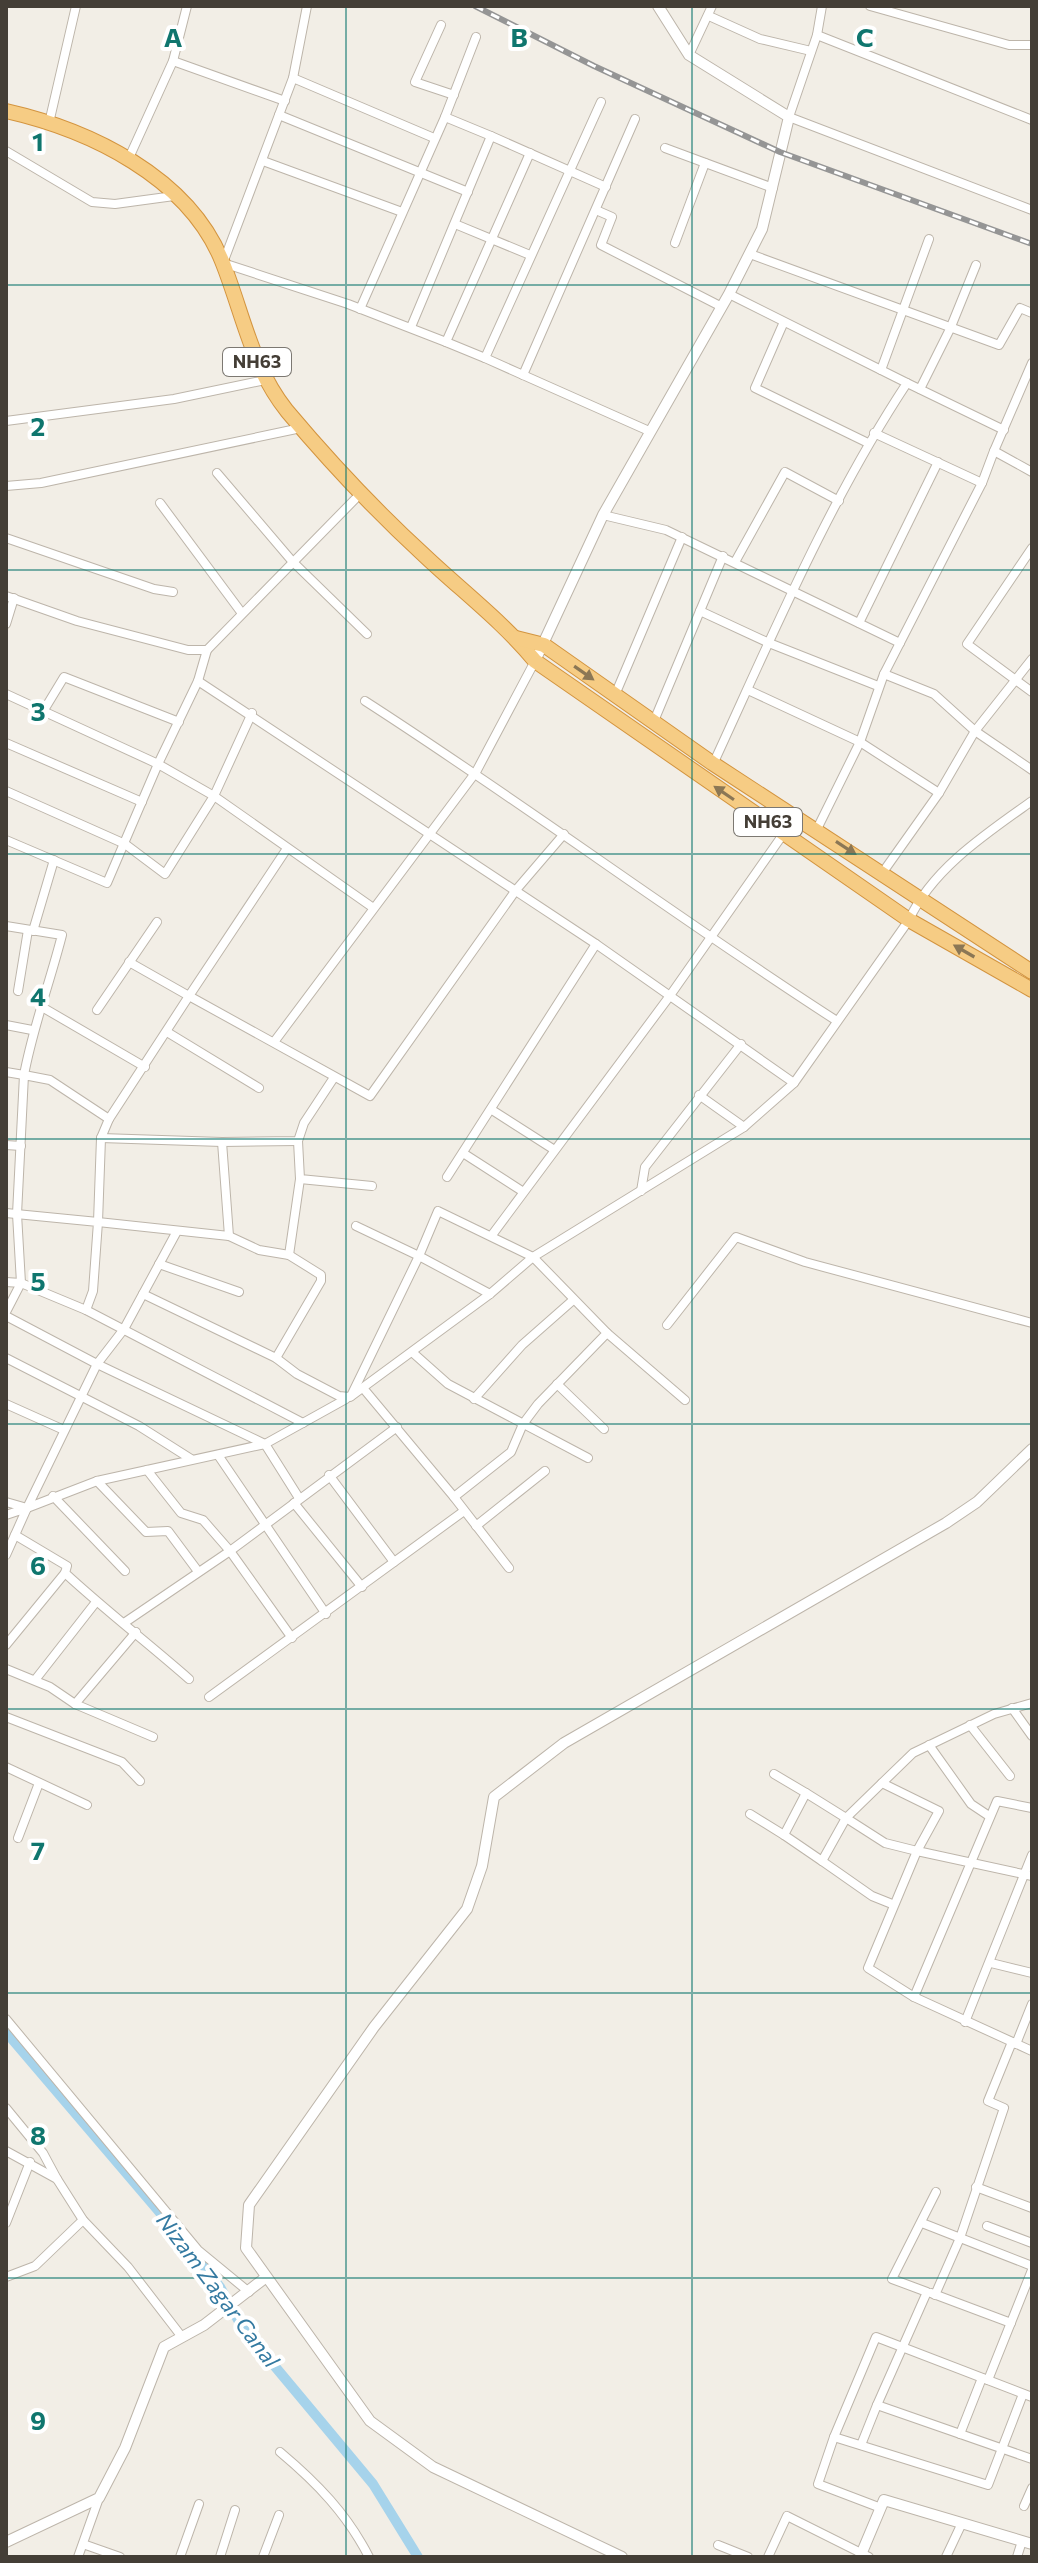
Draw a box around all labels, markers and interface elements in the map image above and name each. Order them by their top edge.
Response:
text: A [164,21,183,52]
text: B [510,21,528,52]
text: C [856,21,874,52]
text: 1 [32,125,44,156]
road number: NH63 [223,348,291,376]
text: 2 [31,410,45,441]
one-way arrow [574,665,595,680]
text: 3 [30,695,46,726]
one-way arrow [713,786,735,800]
road number: NH63 [734,808,802,836]
one-way arrow [836,841,857,856]
one-way arrow [953,944,975,958]
text: 4 [30,980,46,1011]
text: 5 [30,1265,46,1296]
text: 6 [30,1549,46,1580]
text: 7 [31,1834,45,1865]
text: 8 [30,2119,46,2150]
water label: Nizam Zagar Canal [151,2207,286,2373]
text: 9 [30,2404,46,2435]

